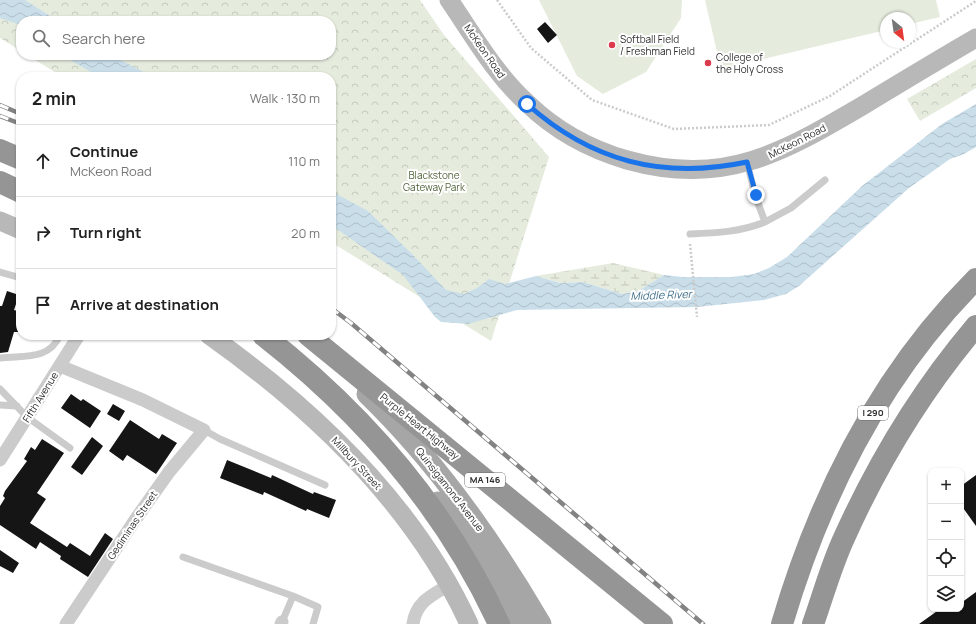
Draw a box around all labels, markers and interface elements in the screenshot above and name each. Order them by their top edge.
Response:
north arrow [880,12,916,48]
search box [16,16,336,60]
street label: McKeon Road [461,21,509,81]
icon: search [30,27,52,49]
text: Search here [62,28,145,49]
place label: Softball Field / Freshman Field [620,32,695,58]
marker: Softball Field / Freshman Field [607,40,617,50]
place label: College of the Holy Cross [716,50,783,76]
marker: College of the Holy Cross [703,58,713,68]
text: 2 min [32,87,76,110]
text: Walk · 130 m [250,89,320,107]
route start [518,95,536,113]
street label: McKeon Road [766,120,828,162]
text: Continue [70,141,138,162]
icon: ahead [32,150,54,172]
text: 110 m [288,152,320,170]
text: McKeon Road [70,162,152,180]
park label: Blackstone Gateway Park [403,168,466,194]
route end [747,186,765,204]
icon: right [32,222,54,244]
text: Turn right [70,222,141,243]
text: 20 m [291,224,320,242]
water label: Middle River [630,286,694,303]
icon: arrive [32,294,54,316]
text: Arrive at destination [70,294,219,315]
street label: Fifth Avenue [19,369,61,425]
street label: Purple Heart Highway [377,390,463,463]
road number: I 290 [858,406,888,420]
street label: Millbury Street [329,434,385,492]
street label: Quinsigamond Avenue [413,444,487,534]
map controls [928,468,964,612]
button: + [928,468,964,504]
road number: MA 146 [465,473,505,487]
street label: Gediminas Street [104,488,160,562]
button: − [928,504,964,540]
button: locate [928,540,964,576]
button: layers [928,576,964,612]

